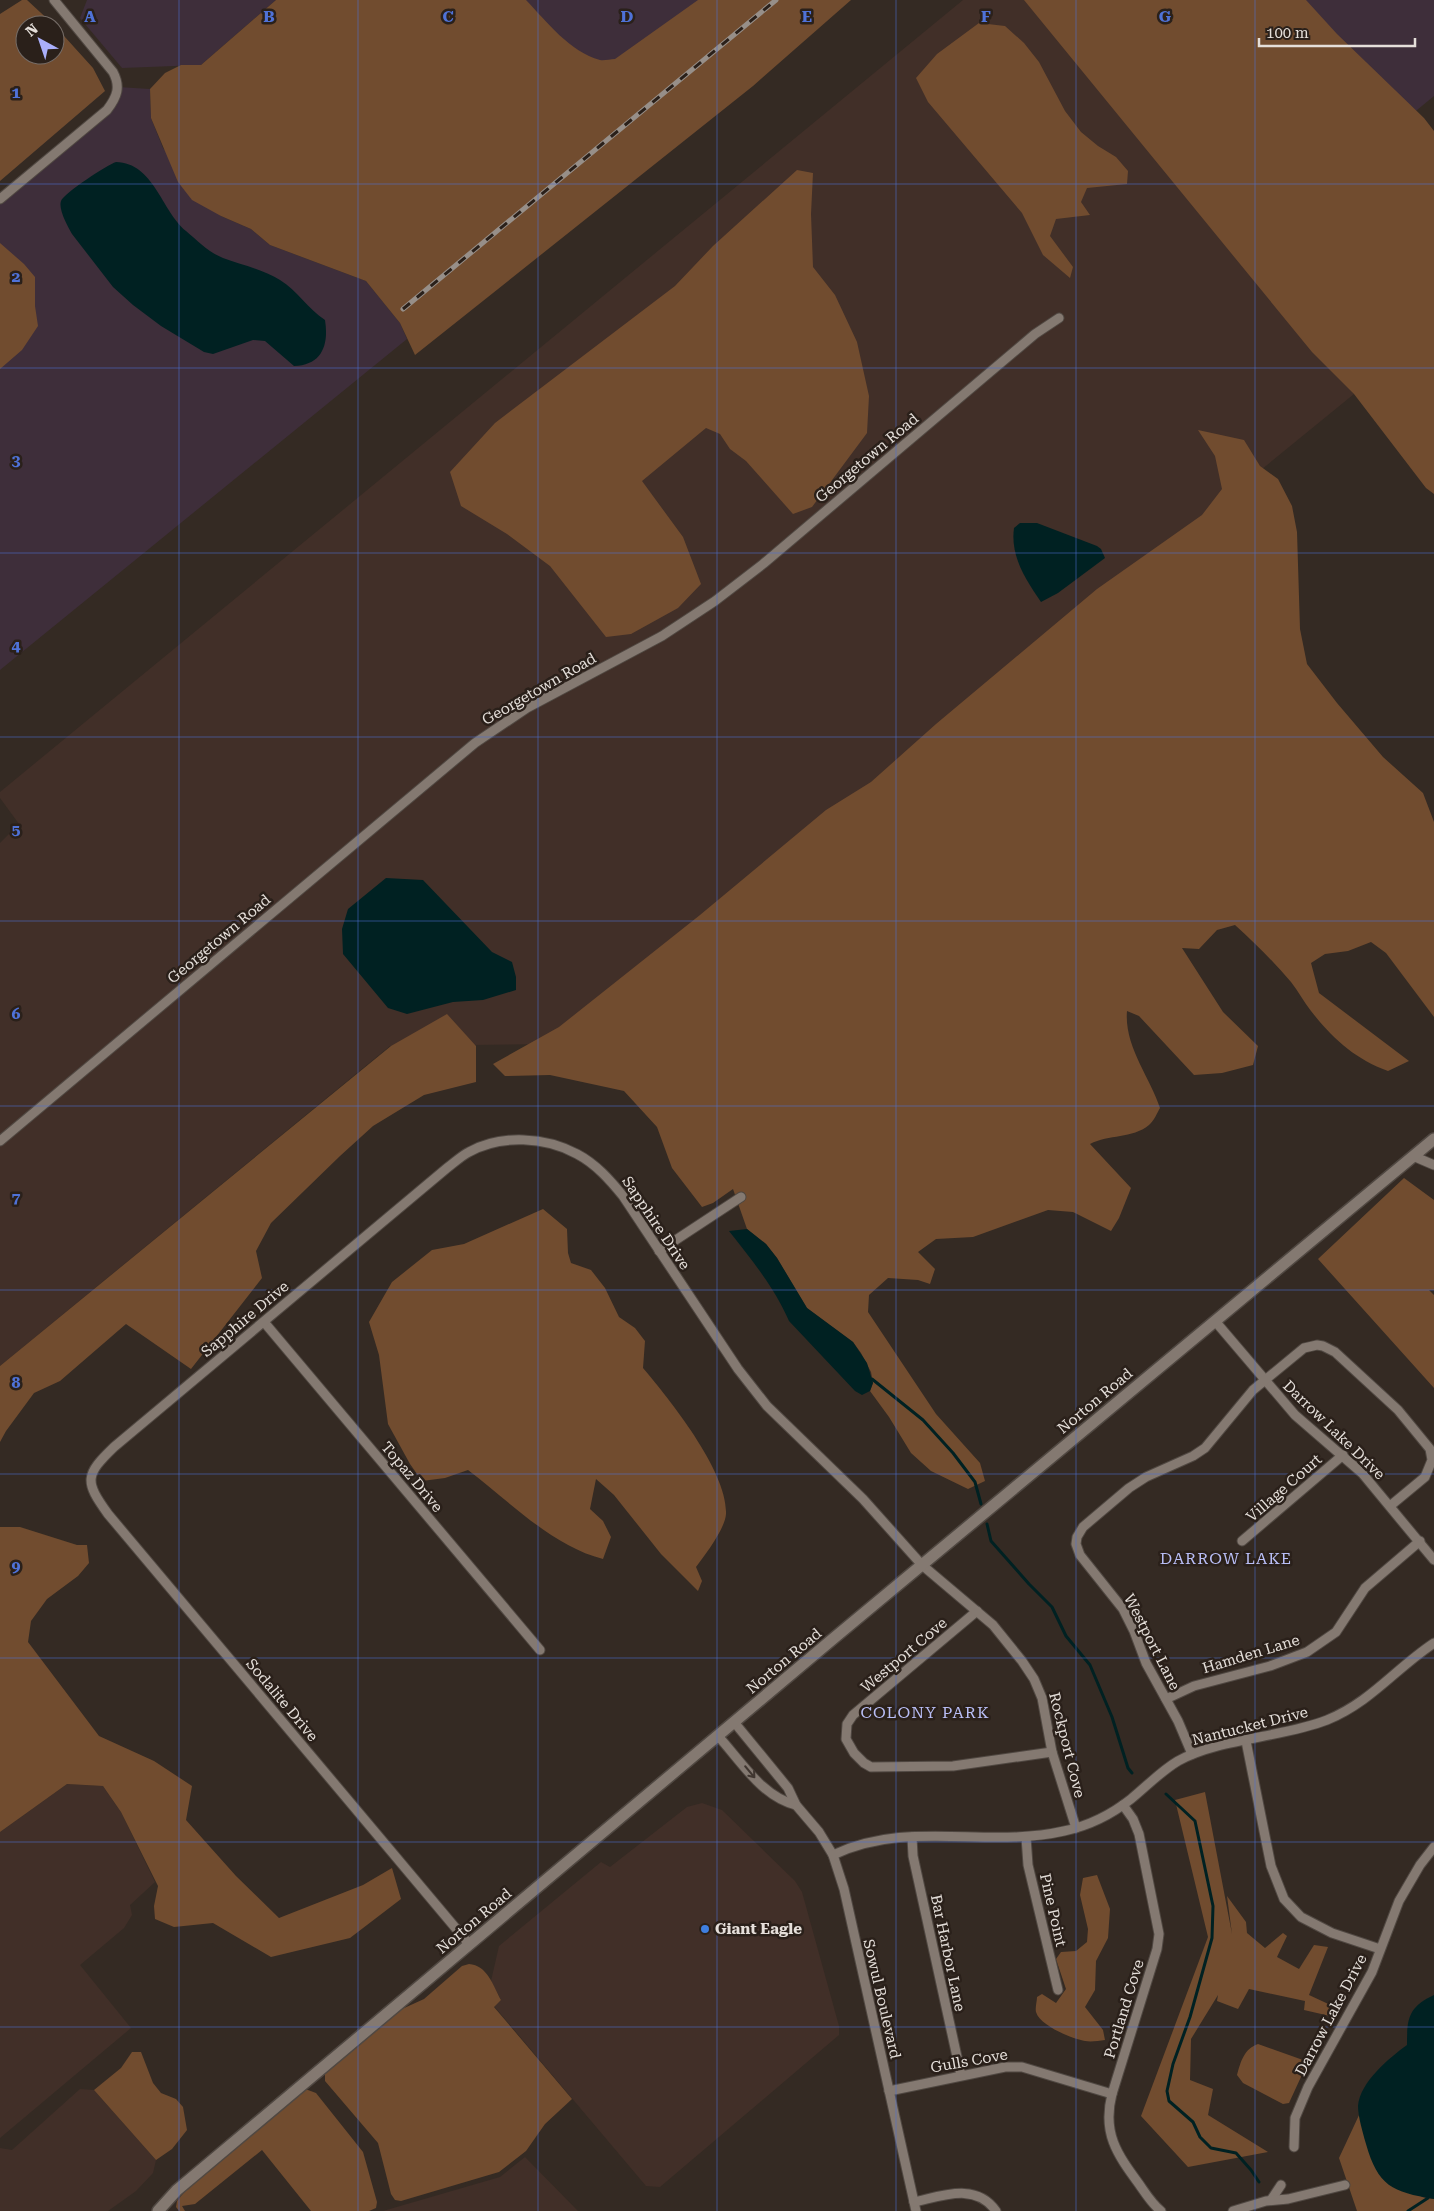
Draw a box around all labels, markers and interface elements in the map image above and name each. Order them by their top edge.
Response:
text: A [84,7,96,26]
text: B [263,7,275,26]
text: C [442,7,454,26]
text: D [621,7,634,26]
text: E [802,7,812,26]
text: F [981,7,991,26]
text: G [1159,7,1172,26]
north arrow [15,15,65,65]
scale bar [1259,15,1415,47]
text: N [22,20,41,40]
text: 100 m [1266,24,1309,42]
text: 1 [12,83,21,102]
text: 2 [12,267,21,286]
street label: Georgetown Road [812,409,922,506]
text: 3 [12,451,21,470]
text: 4 [12,636,21,655]
street label: Georgetown Road [479,649,600,729]
text: 5 [12,820,21,839]
street label: Georgetown Road [164,890,274,987]
text: 6 [12,1004,21,1023]
street label: Sapphire Drive [618,1173,694,1273]
text: 7 [12,1188,21,1207]
street label: Sapphire Drive [198,1277,292,1361]
street label: Norton Road [1054,1364,1136,1438]
text: 8 [12,1373,21,1392]
street label: Darrow Lake Drive [1279,1377,1389,1483]
street label: Topaz Drive [377,1438,447,1516]
street label: Village Court [1243,1450,1326,1526]
district label: DARROW LAKE [1160,1549,1292,1568]
text: 9 [12,1557,21,1576]
street label: Westport Lane [1120,1591,1184,1693]
street label: Westport Cove [857,1614,951,1696]
street label: Norton Road [743,1624,825,1698]
street label: Hamden Lane [1200,1631,1302,1677]
street label: Sodalite Drive [242,1655,322,1745]
street label: Rockport Cove [1045,1690,1089,1800]
district label: COLONY PARK [860,1703,990,1722]
street label: Nantucket Drive [1190,1703,1310,1749]
one-way arrow [745,1766,756,1779]
street label: Pine Point [1036,1872,1070,1949]
street label: Norton Road [433,1884,515,1958]
street label: Bar Harbor Lane [927,1893,969,2013]
place label: Giant Eagle [715,1920,802,1938]
marker: Giant Eagle [699,1923,711,1935]
street label: Sowul Boulevard [859,1937,905,2061]
street label: Darrow Lake Drive [1291,1951,1371,2079]
street label: Portland Cove [1100,1957,1148,2061]
street label: Gulls Cove [929,2045,1009,2077]

